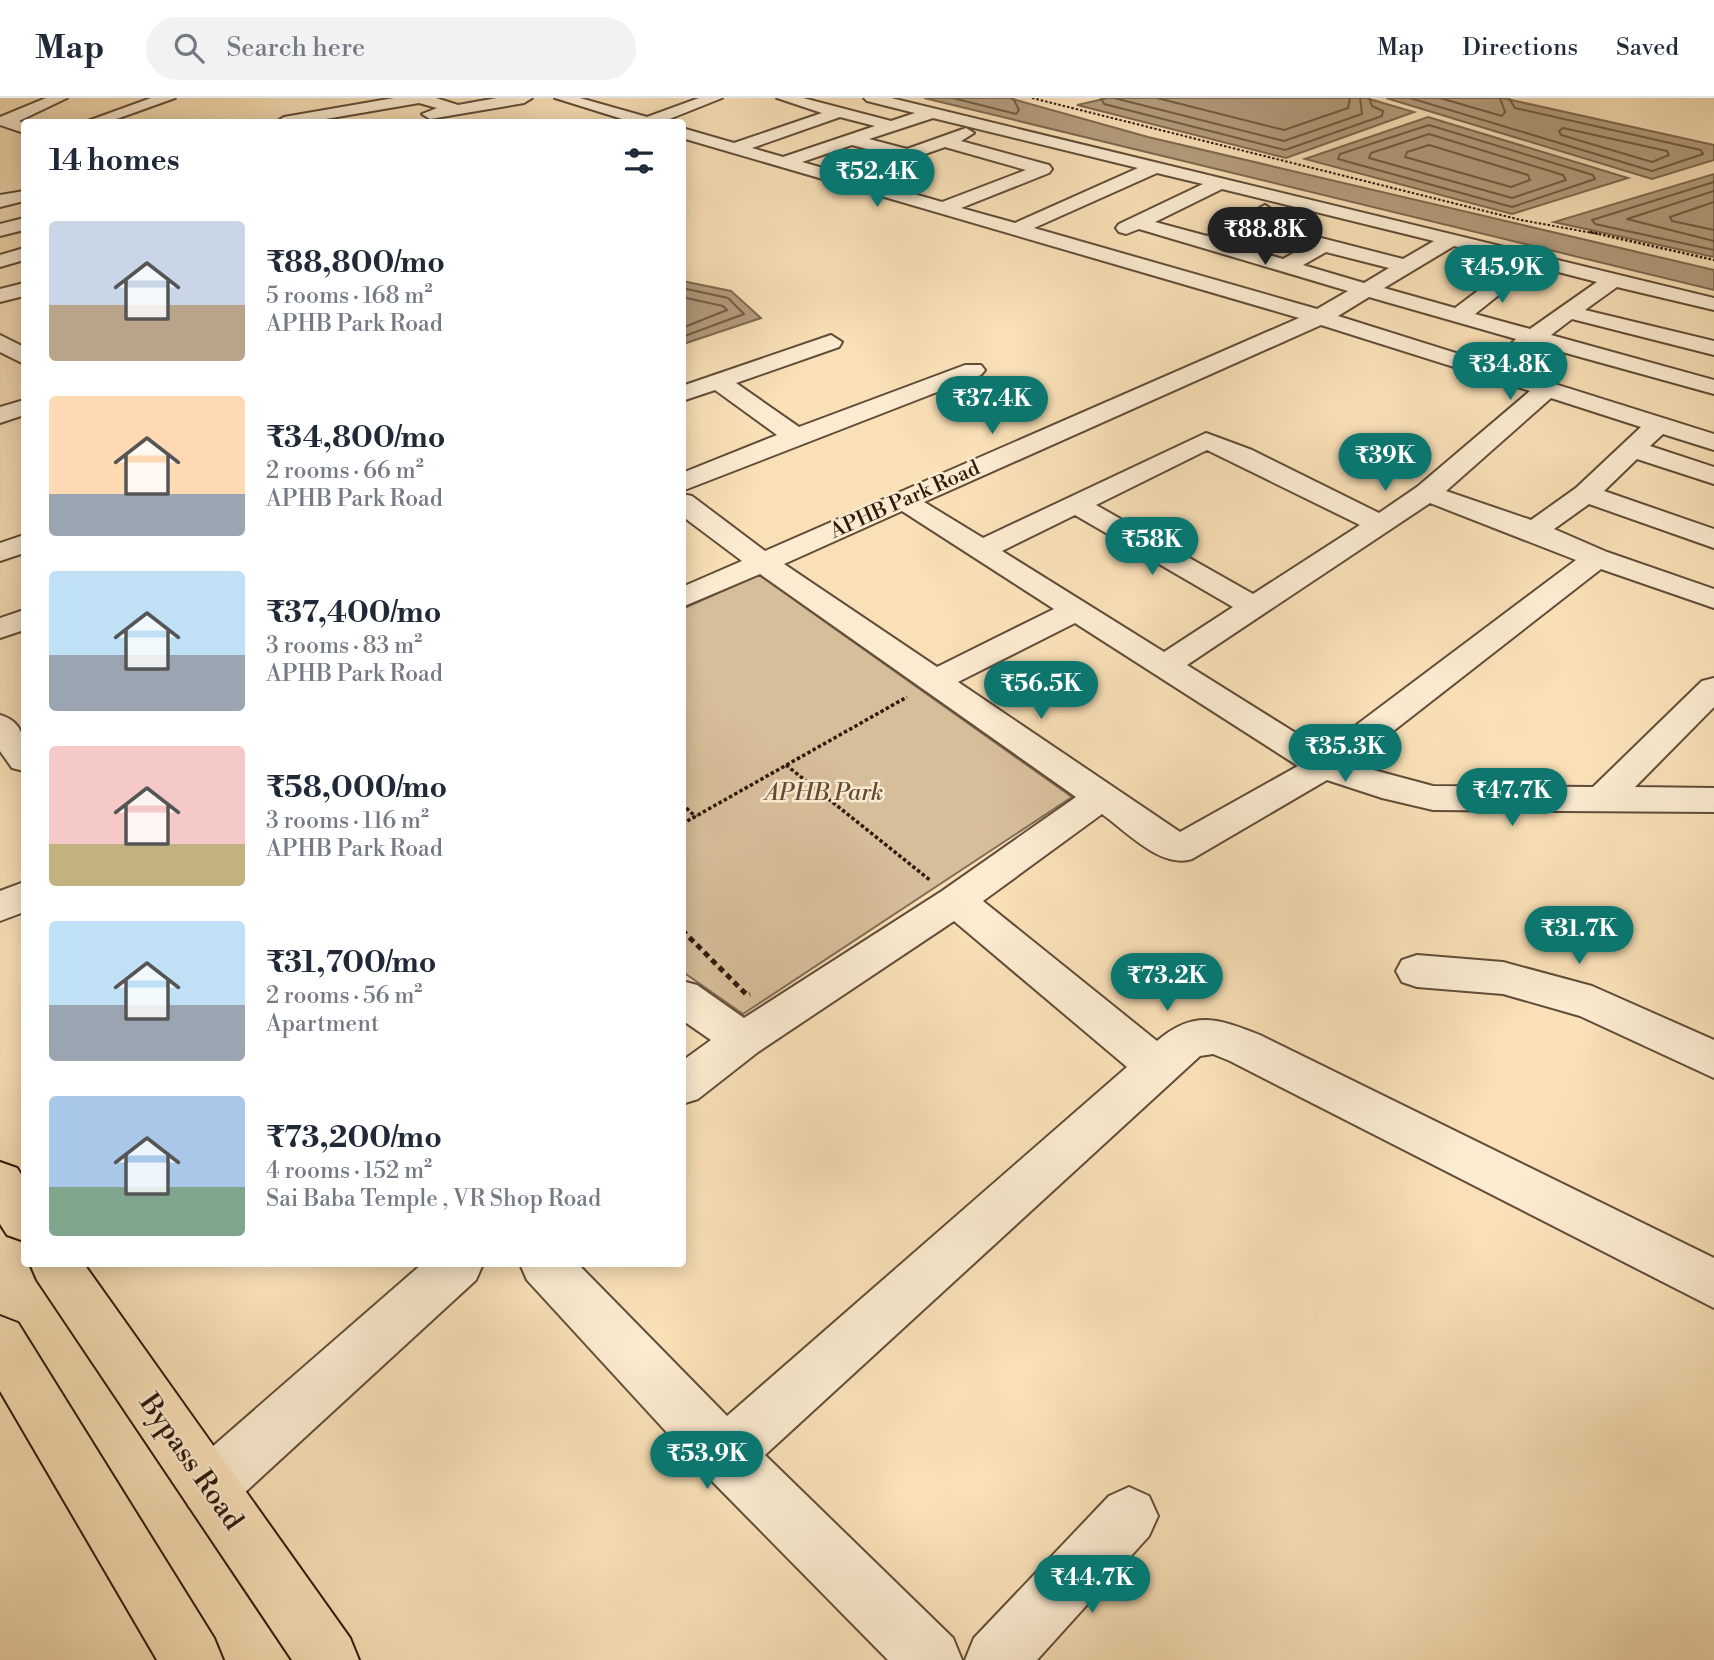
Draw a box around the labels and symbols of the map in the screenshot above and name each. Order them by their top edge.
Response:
pin: ₹52.4K [820,150,934,209]
pin: ₹88.8K [1208,208,1322,267]
pin: ₹45.9K [1445,246,1559,305]
pin: ₹34.8K [1453,342,1567,402]
pin: ₹37.4K [935,376,1049,436]
pin: ₹39K [1344,434,1426,493]
street label: APHB Park Road [825,455,984,545]
pin: ₹58K [1111,518,1193,577]
pin: ₹56.5K [984,662,1098,721]
pin: ₹35.3K [1288,724,1402,784]
pin: ₹47.7K [1455,768,1569,828]
park label: APHB Park [762,778,883,808]
pin: ₹31.7K [1522,906,1636,966]
pin: ₹73.2K [1110,954,1224,1013]
street label: Bypass Road [131,1386,251,1537]
pin: ₹53.9K [650,1432,764,1491]
pin: ₹44.7K [1035,1556,1149,1615]

